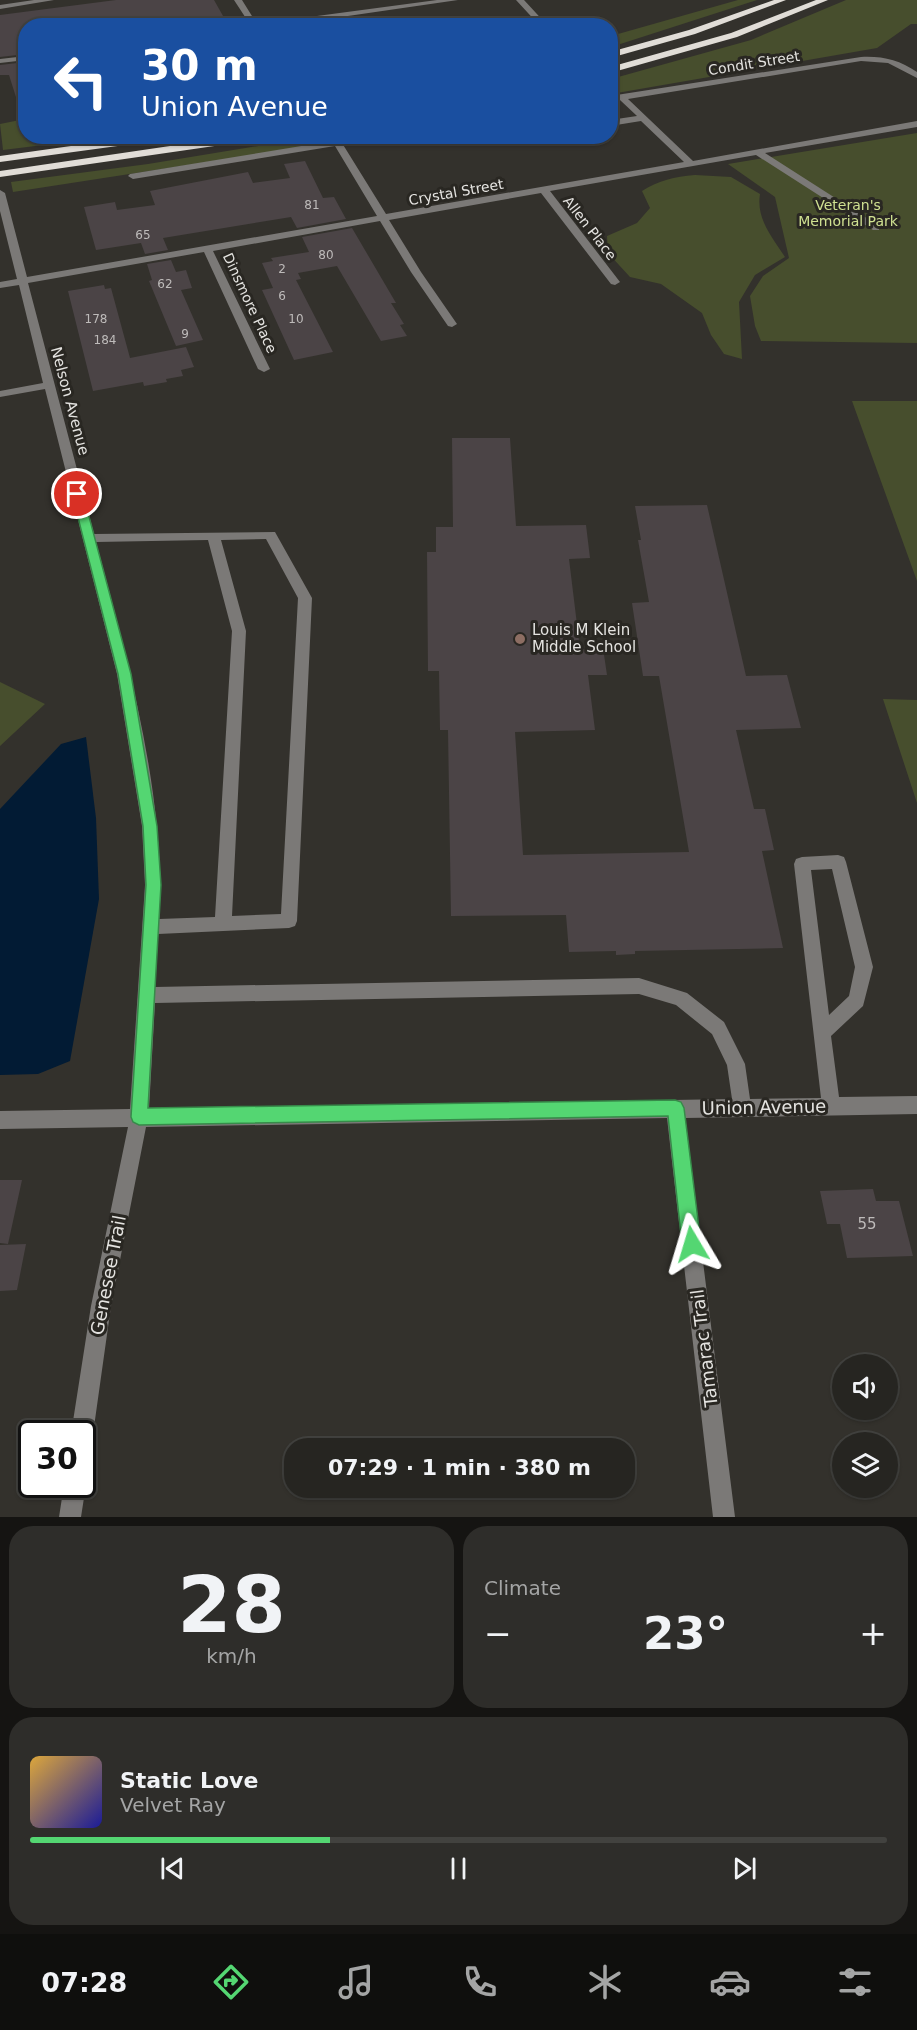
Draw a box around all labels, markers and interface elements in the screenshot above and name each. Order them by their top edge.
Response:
text: 30 m [141,41,258,90]
icon: left [42,42,120,120]
street label: Condit Street [707,48,801,78]
text: Union Avenue [141,91,328,122]
street label: Crystal Street [407,176,505,208]
street label: Allen Place [560,193,620,263]
park label: Veteran's Memorial Park [798,197,899,229]
house number: 81 [304,198,320,212]
house number: 65 [135,228,151,242]
house number: 80 [318,248,334,262]
street label: Dinsmore Place [220,250,280,356]
house number: 2 [278,262,286,276]
house number: 62 [157,277,173,291]
house number: 6 [278,289,286,303]
house number: 178 [85,312,107,326]
house number: 10 [288,312,304,326]
house number: 9 [181,327,189,341]
house number: 184 [94,333,116,347]
street label: Nelson Avenue [47,345,93,457]
pin [51,468,102,519]
icon: arrive [60,477,93,510]
place label: Louis M Klein Middle School [532,621,636,656]
marker: Louis M Klein Middle School [513,632,527,646]
street label: Union Avenue [702,1095,826,1119]
position arrow [660,1212,724,1276]
street label: Genesee Trail [86,1213,130,1337]
house number: 55 [857,1215,877,1233]
street label: Tamarac Trail [686,1288,722,1409]
map controls [832,1354,898,1498]
button: sound [832,1354,898,1420]
speed limit sign: 30 [18,1420,96,1498]
button: layers [832,1432,898,1498]
text: 07:29 · 1 min · 380 m [328,1455,591,1480]
text: 28 [177,1560,286,1650]
text: Climate [484,1576,561,1600]
text: 23° [643,1607,728,1660]
text: − [484,1614,512,1653]
text: + [859,1614,887,1653]
text: km/h [206,1644,257,1668]
text: Static Love [120,1768,258,1793]
text: Velvet Ray [120,1793,226,1817]
icon: previous [156,1852,189,1885]
icon: pause [442,1852,475,1885]
icon: next [728,1852,761,1885]
icon: directions [210,1961,252,2003]
icon: music [335,1961,377,2003]
icon: phone [459,1961,501,2003]
icon: climate [584,1961,626,2003]
icon: car [709,1961,751,2003]
icon: filters [834,1961,876,2003]
text: 07:28 [41,1967,127,1998]

